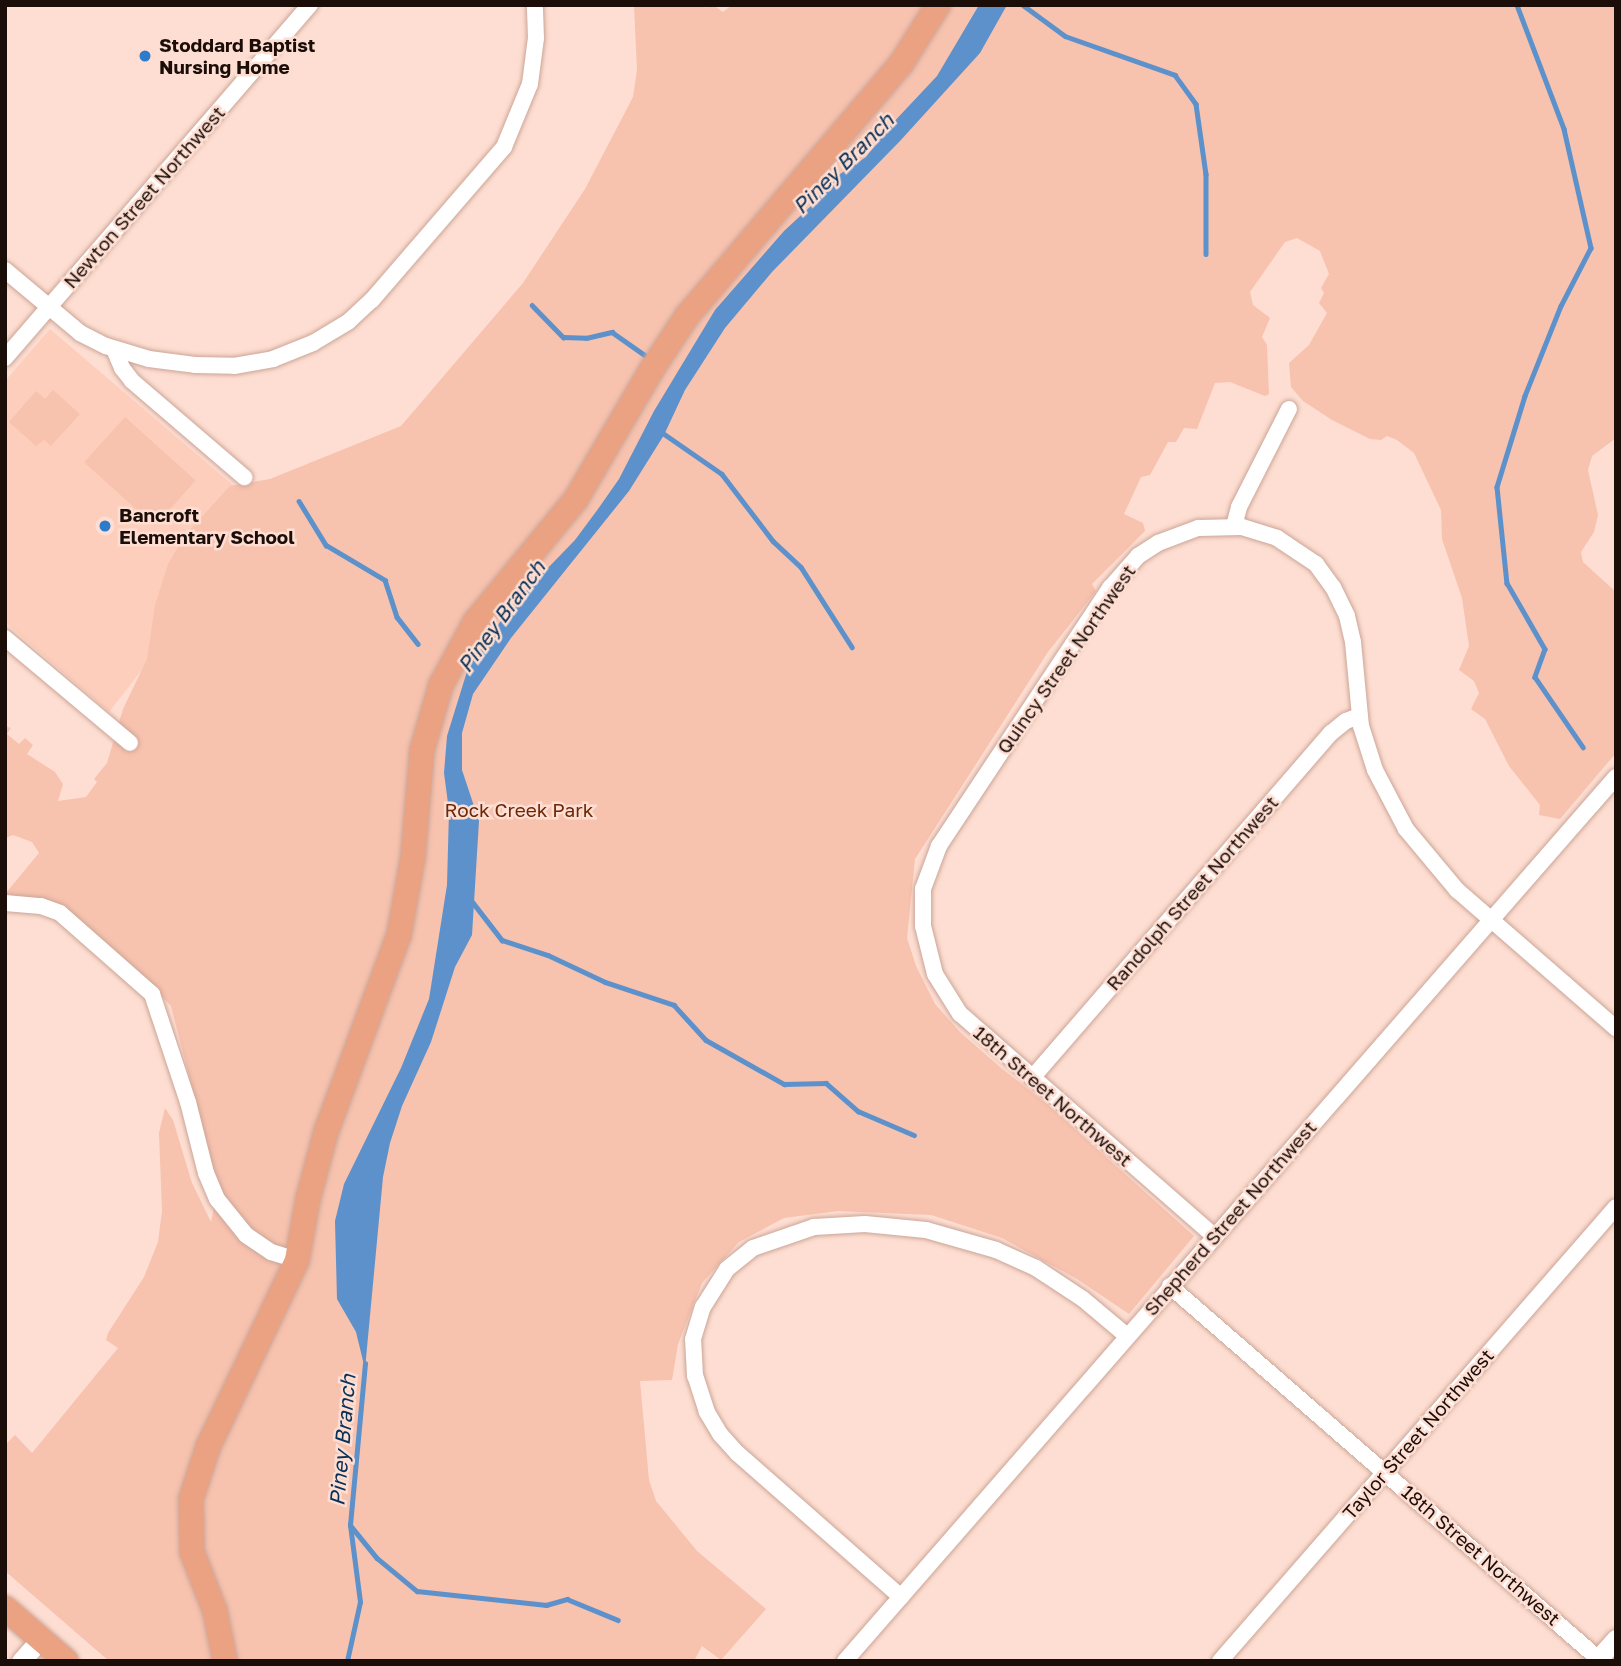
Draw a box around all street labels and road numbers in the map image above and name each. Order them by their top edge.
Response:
street label: Newton Street Northwest [59,101,229,293]
street label: Quincy Street Northwest [992,560,1140,758]
street label: Randolph Street Northwest [1101,791,1283,995]
street label: 18th Street Northwest [969,1021,1137,1171]
street label: Shepherd Street Northwest [1139,1116,1321,1320]
street label: Taylor Street Northwest [1338,1344,1498,1524]
street label: 18th Street Northwest [1397,1480,1565,1630]

